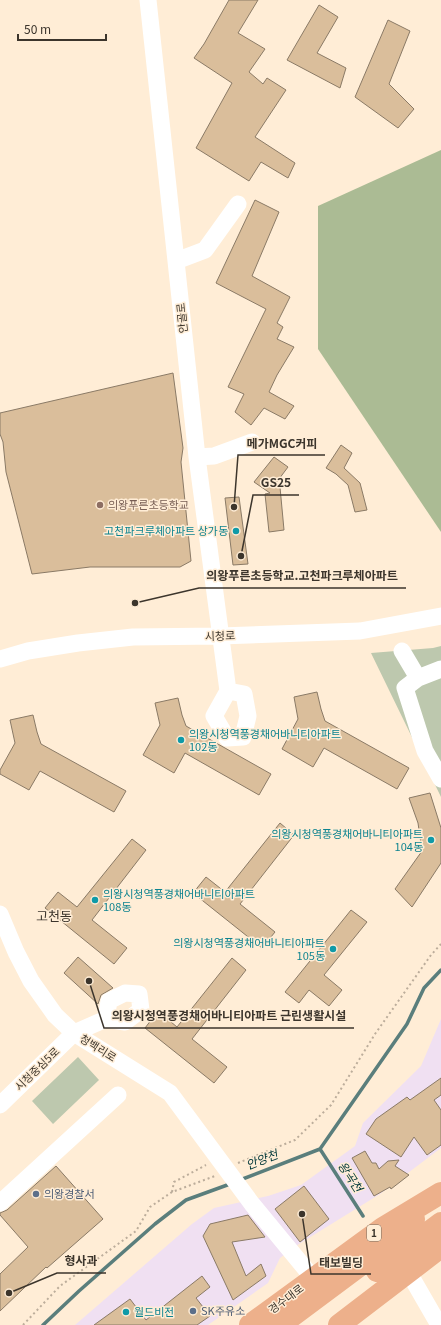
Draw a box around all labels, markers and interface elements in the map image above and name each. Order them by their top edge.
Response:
scale bar [18,16,106,42]
text: 50 m [24,20,51,37]
street label: 안골로 [171,302,191,334]
callout: 메가MGC커피 [238,431,325,455]
text: 메가MGC커피 [247,434,317,451]
callout: GS25 [253,471,299,495]
text: GS25 [261,473,291,490]
place label: 의왕푸른초등학교 [108,496,189,512]
marker: 의왕푸른초등학교 [95,500,105,510]
place label: 고천파크루체아파트 상가동 [104,522,228,538]
marker: 고천파크루체아파트 상가동 [231,526,241,536]
callout: 의왕푸른초등학교.고천파크루체아파트 [199,564,406,588]
text: 의왕푸른초등학교.고천파크루체아파트 [206,566,398,583]
street label: 시청로 [205,626,235,644]
place label: 의왕시청역풍경채어바니티아파트 102동 [189,725,341,754]
marker: 의왕시청역풍경채어바니티아파트 102동 [176,735,186,745]
place label: 의왕시청역풍경채어바니티아파트 104동 [271,825,423,854]
marker: 의왕시청역풍경채어바니티아파트 104동 [426,835,436,845]
place label: 의왕시청역풍경채어바니티아파트 108동 [103,885,255,914]
marker: 의왕시청역풍경채어바니티아파트 108동 [90,895,100,905]
district label: 고천동 [36,906,72,925]
place label: 의왕시청역풍경채어바니티아파트 105동 [173,934,325,963]
marker: 의왕시청역풍경채어바니티아파트 105동 [328,944,338,954]
callout: 의왕시청역풍경채어바니티아파트 근린생활시설 [104,1004,354,1028]
text: 의왕시청역풍경채어바니티아파트 근린생활시설 [112,1006,346,1023]
street label: 청백리로 [77,1030,120,1065]
street label: 시청중심5로 [10,1043,62,1094]
water label: 안양천 [243,1144,282,1172]
water label: 왕곡천 [335,1158,368,1196]
place label: 의왕경찰서 [44,1185,95,1201]
marker: 의왕경찰서 [31,1189,41,1199]
road number: 1 [367,1225,381,1241]
callout: 형사과 [57,1249,106,1273]
callout: 태보빌딩 [311,1250,371,1274]
text: 형사과 [64,1251,98,1268]
text: 태보빌딩 [319,1253,363,1270]
street label: 경수대로 [264,1280,306,1317]
place label: SK주유소 [201,1302,245,1318]
place label: 월드비전 [134,1303,174,1319]
marker: SK주유소 [188,1306,198,1316]
marker: 월드비전 [121,1307,131,1317]

